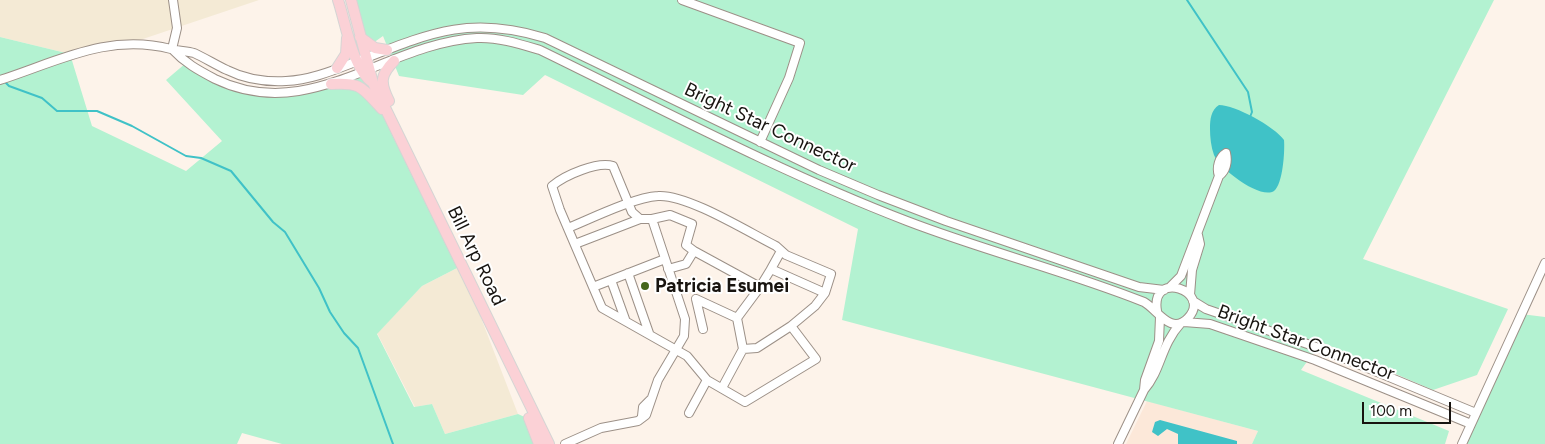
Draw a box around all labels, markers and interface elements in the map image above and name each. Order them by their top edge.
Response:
street label: Bright Star Connector [681,78,859,178]
street label: Bill Arp Road [442,202,510,310]
place label: Patricia Esumei [655,275,789,297]
marker: Patricia Esumei [639,280,651,292]
street label: Bright Star Connector [1214,300,1398,386]
scale bar [1365,392,1454,424]
text: 100 m [1370,402,1412,420]

